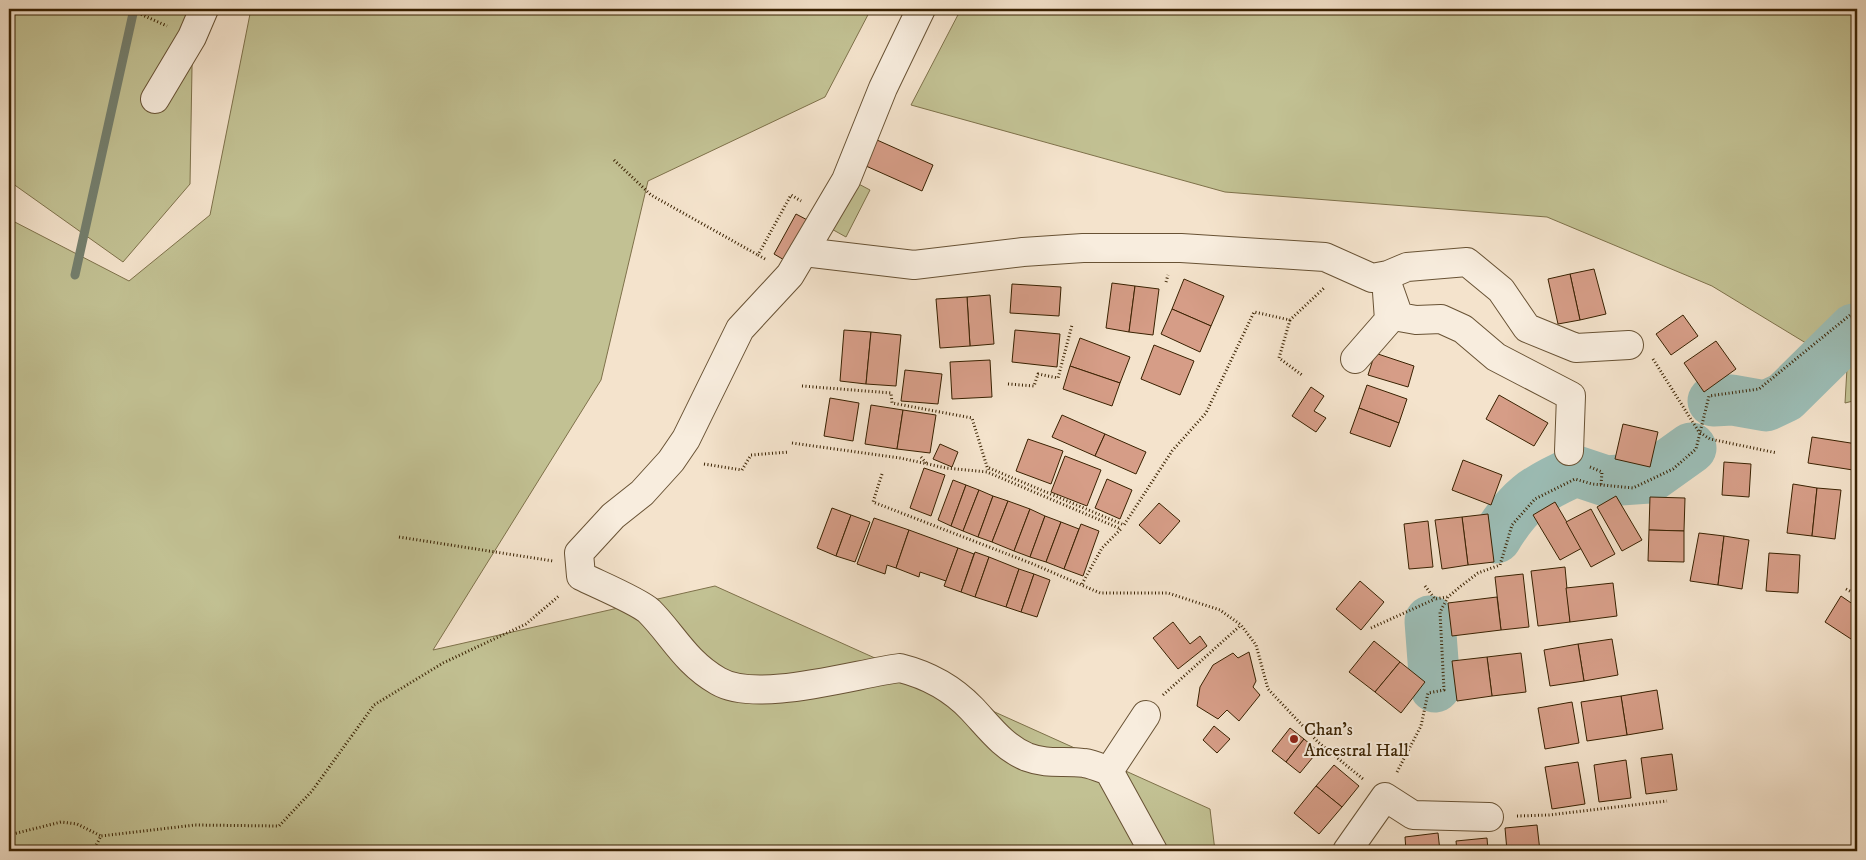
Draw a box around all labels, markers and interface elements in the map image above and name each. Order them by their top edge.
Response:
place label: Chan's Ancestral Hall [1304,719,1410,762]
marker: Chan's Ancestral Hall [1288,733,1300,745]

